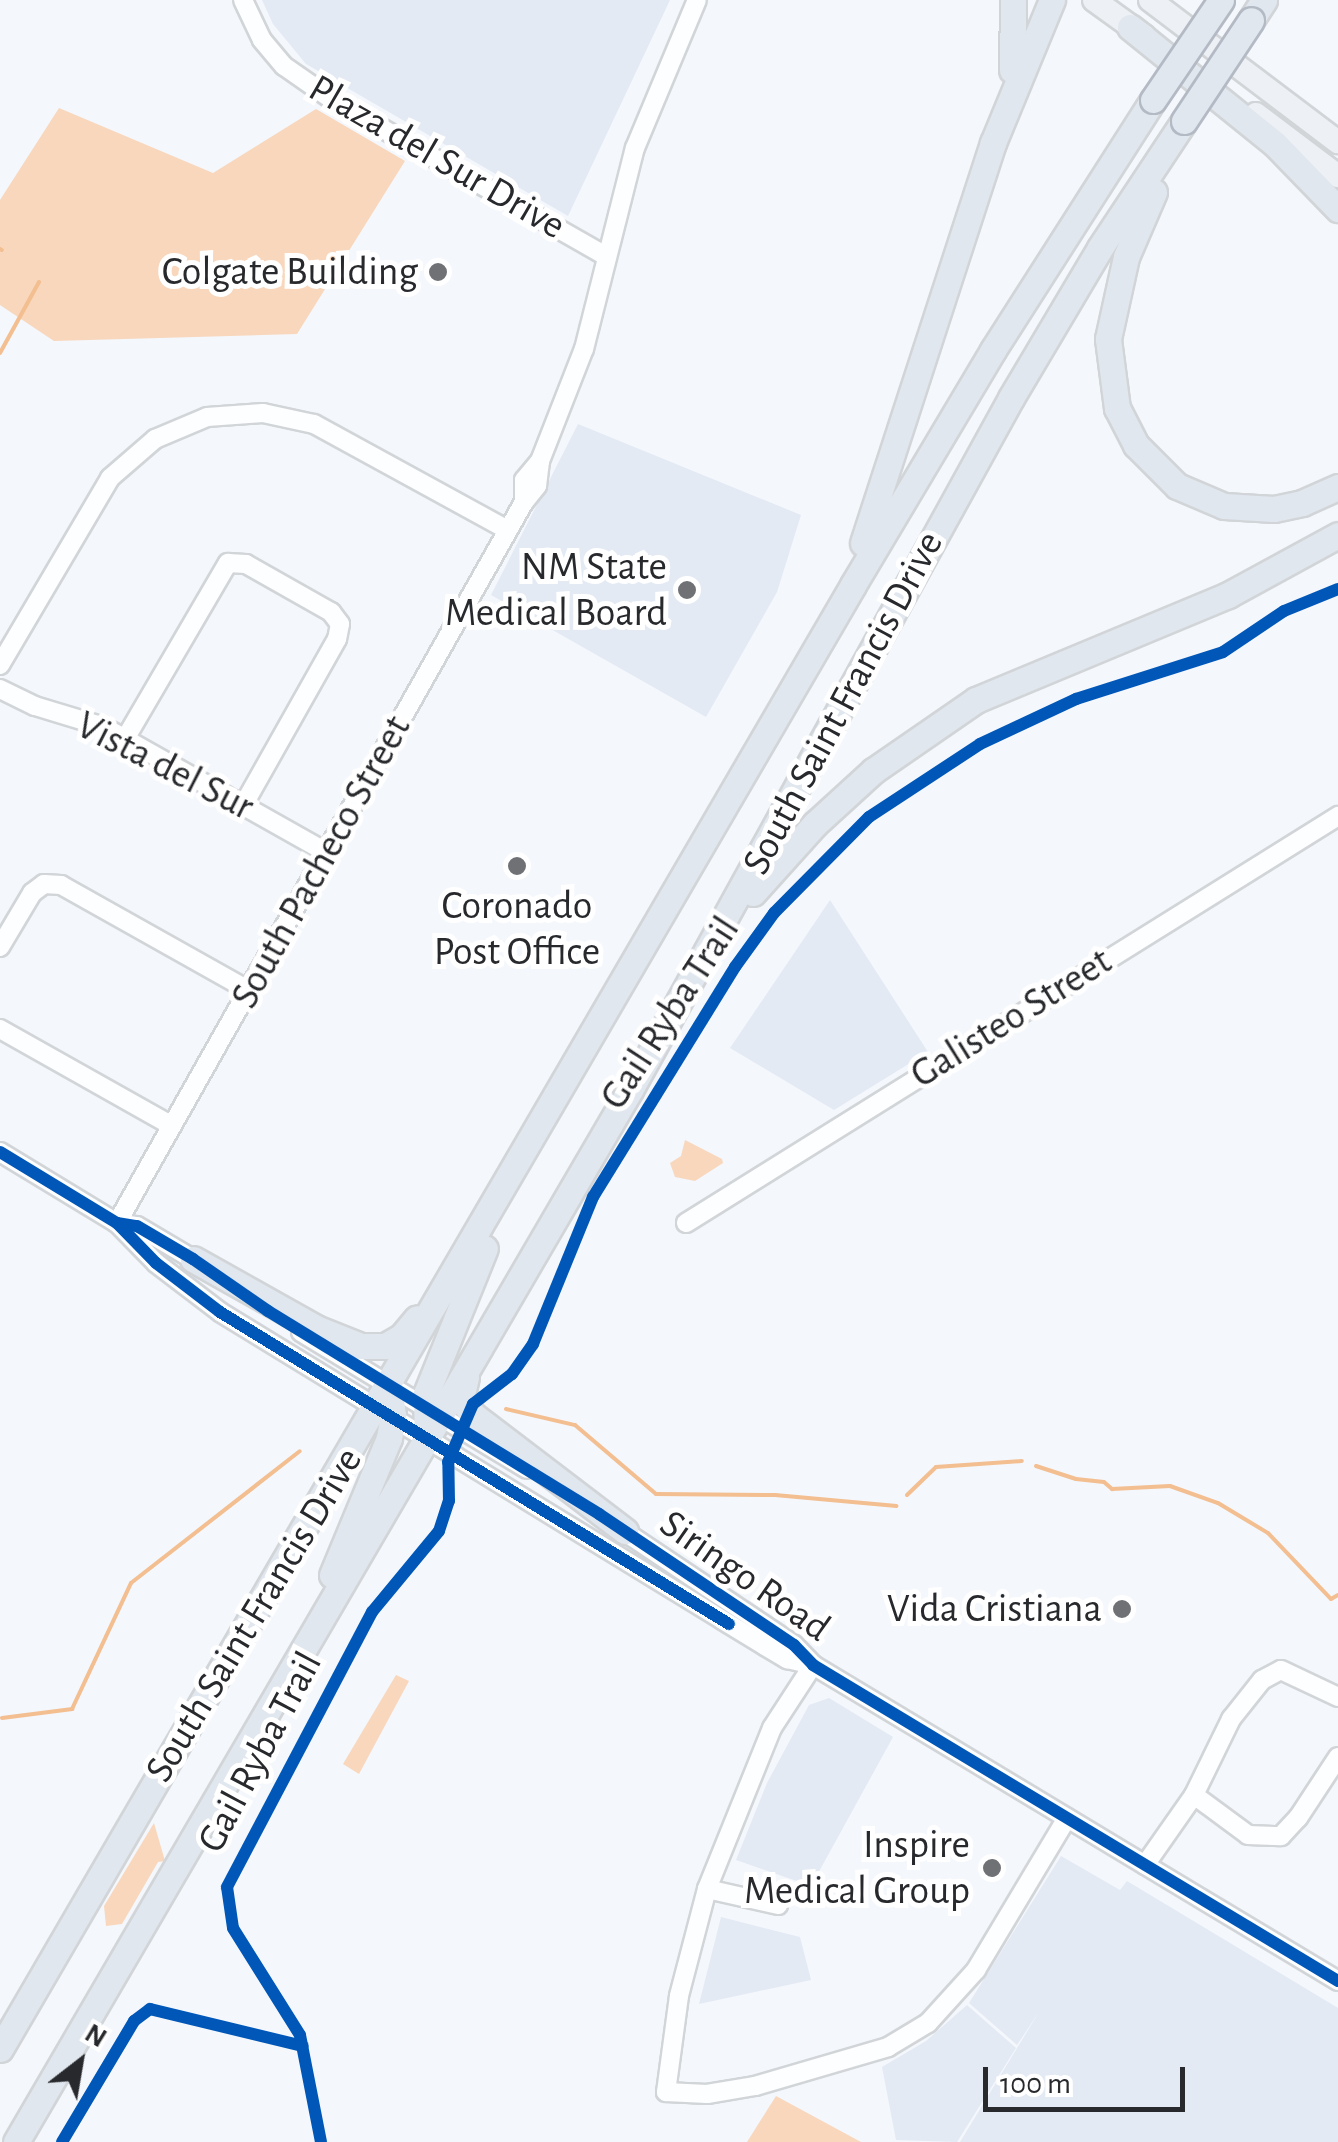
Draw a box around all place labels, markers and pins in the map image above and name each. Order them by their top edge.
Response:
place label: Colgate Building [162,248,418,296]
marker: Colgate Building [427,261,449,283]
place label: NM State Medical Board [445,543,667,637]
marker: NM State Medical Board [676,579,698,601]
marker: Coronado Post Office [506,855,528,877]
place label: Coronado Post Office [434,882,600,976]
place label: Vida Cristiana [887,1585,1102,1633]
marker: Vida Cristiana [1111,1598,1133,1620]
place label: Inspire Medical Group [744,1821,970,1915]
marker: Inspire Medical Group [979,1855,1005,1881]

